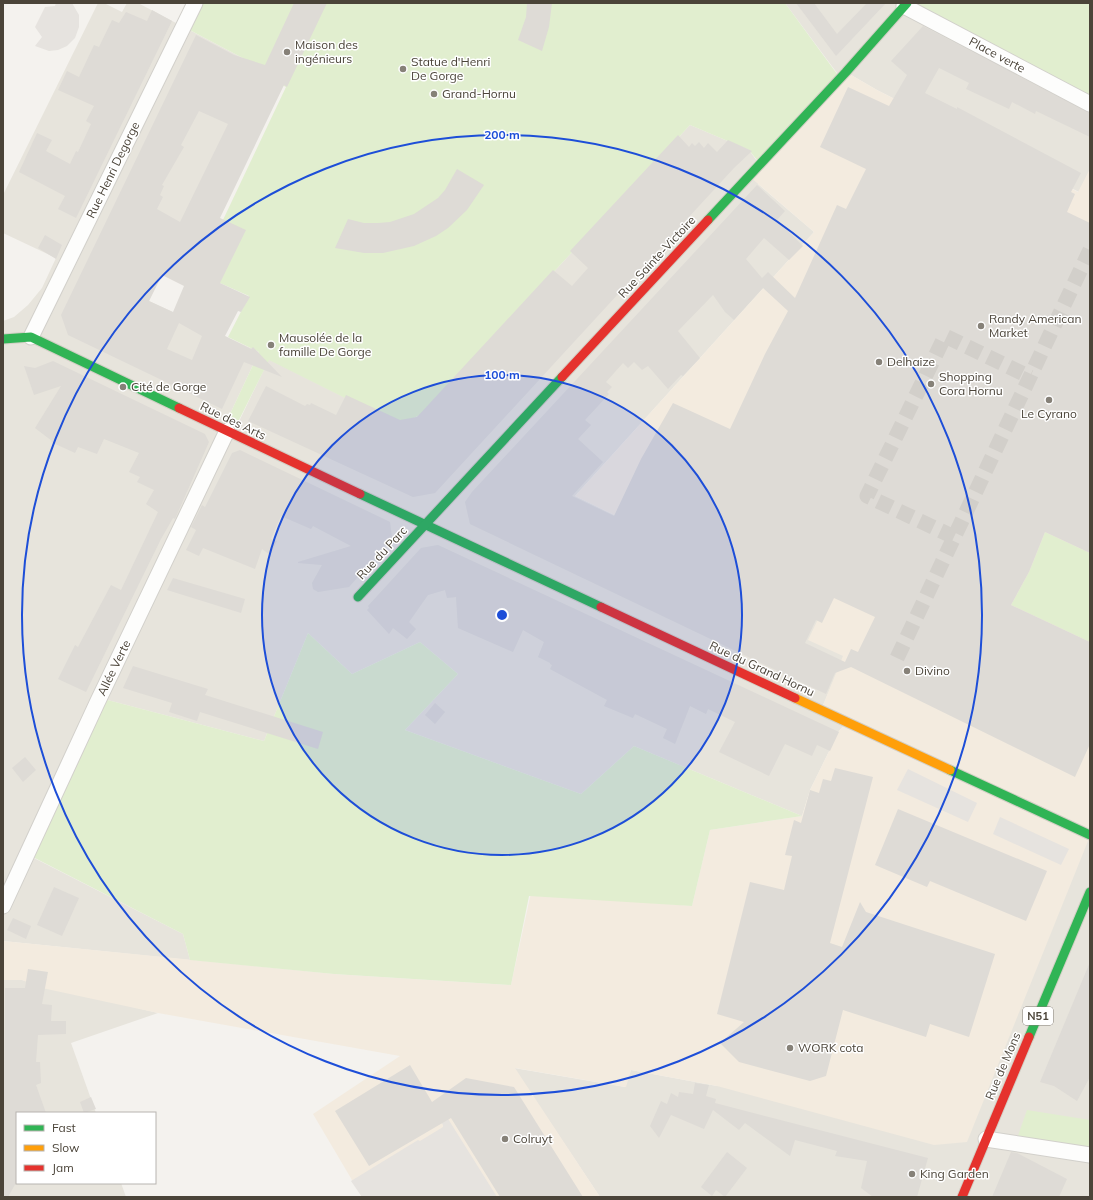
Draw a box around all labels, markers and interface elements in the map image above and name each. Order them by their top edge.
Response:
street label: Place verte [967,33,1028,76]
place label: Maison des ingénieurs [295,37,358,66]
marker: Maison des ingénieurs [282,47,292,57]
place label: Statue d'Henri De Gorge [411,54,491,83]
marker: Statue d'Henri De Gorge [398,64,408,74]
place label: Grand-Hornu [442,86,516,101]
marker: Grand-Hornu [429,89,439,99]
street label: Rue Henri Degorge [83,119,142,221]
text: 200 m [484,127,520,142]
street label: Rue Sainte-Victoire [615,213,698,301]
place label: Randy American Market [989,311,1081,340]
marker: Randy American Market [976,321,986,331]
place label: Mausolée de la famille De Gorge [279,330,371,359]
marker: Mausolée de la famille De Gorge [266,340,276,350]
place label: Delhaize [887,354,935,369]
marker: Delhaize [874,357,884,367]
text: 100 m [484,367,520,382]
place label: Shopping Cora Hornu [939,369,1003,398]
place label: Cité de Gorge [131,379,206,394]
marker: Shopping Cora Hornu [926,379,936,389]
marker: Cité de Gorge [118,382,128,392]
marker: Le Cyrano [1044,395,1054,405]
street label: Rue des Arts [198,398,269,443]
place label: Le Cyrano [1021,406,1077,421]
street label: Rue du Parc [353,523,410,582]
centre of rings [495,608,509,622]
street label: Allée Verte [94,637,134,698]
street label: Rue du Grand Hornu [707,638,817,699]
place label: Divino [915,663,950,678]
marker: Divino [902,666,912,676]
road number: N51 [1023,1007,1053,1025]
street label: Rue de Mons [982,1030,1024,1102]
place label: WORK cota [798,1040,863,1055]
marker: WORK cota [785,1043,795,1053]
legend [16,1112,156,1184]
text: Fast [52,1120,76,1135]
place label: Colruyt [513,1131,552,1146]
marker: Colruyt [500,1134,510,1144]
text: Slow [52,1140,80,1155]
text: Jam [52,1160,74,1175]
place label: King Garden [920,1166,989,1181]
marker: King Garden [907,1169,917,1179]

